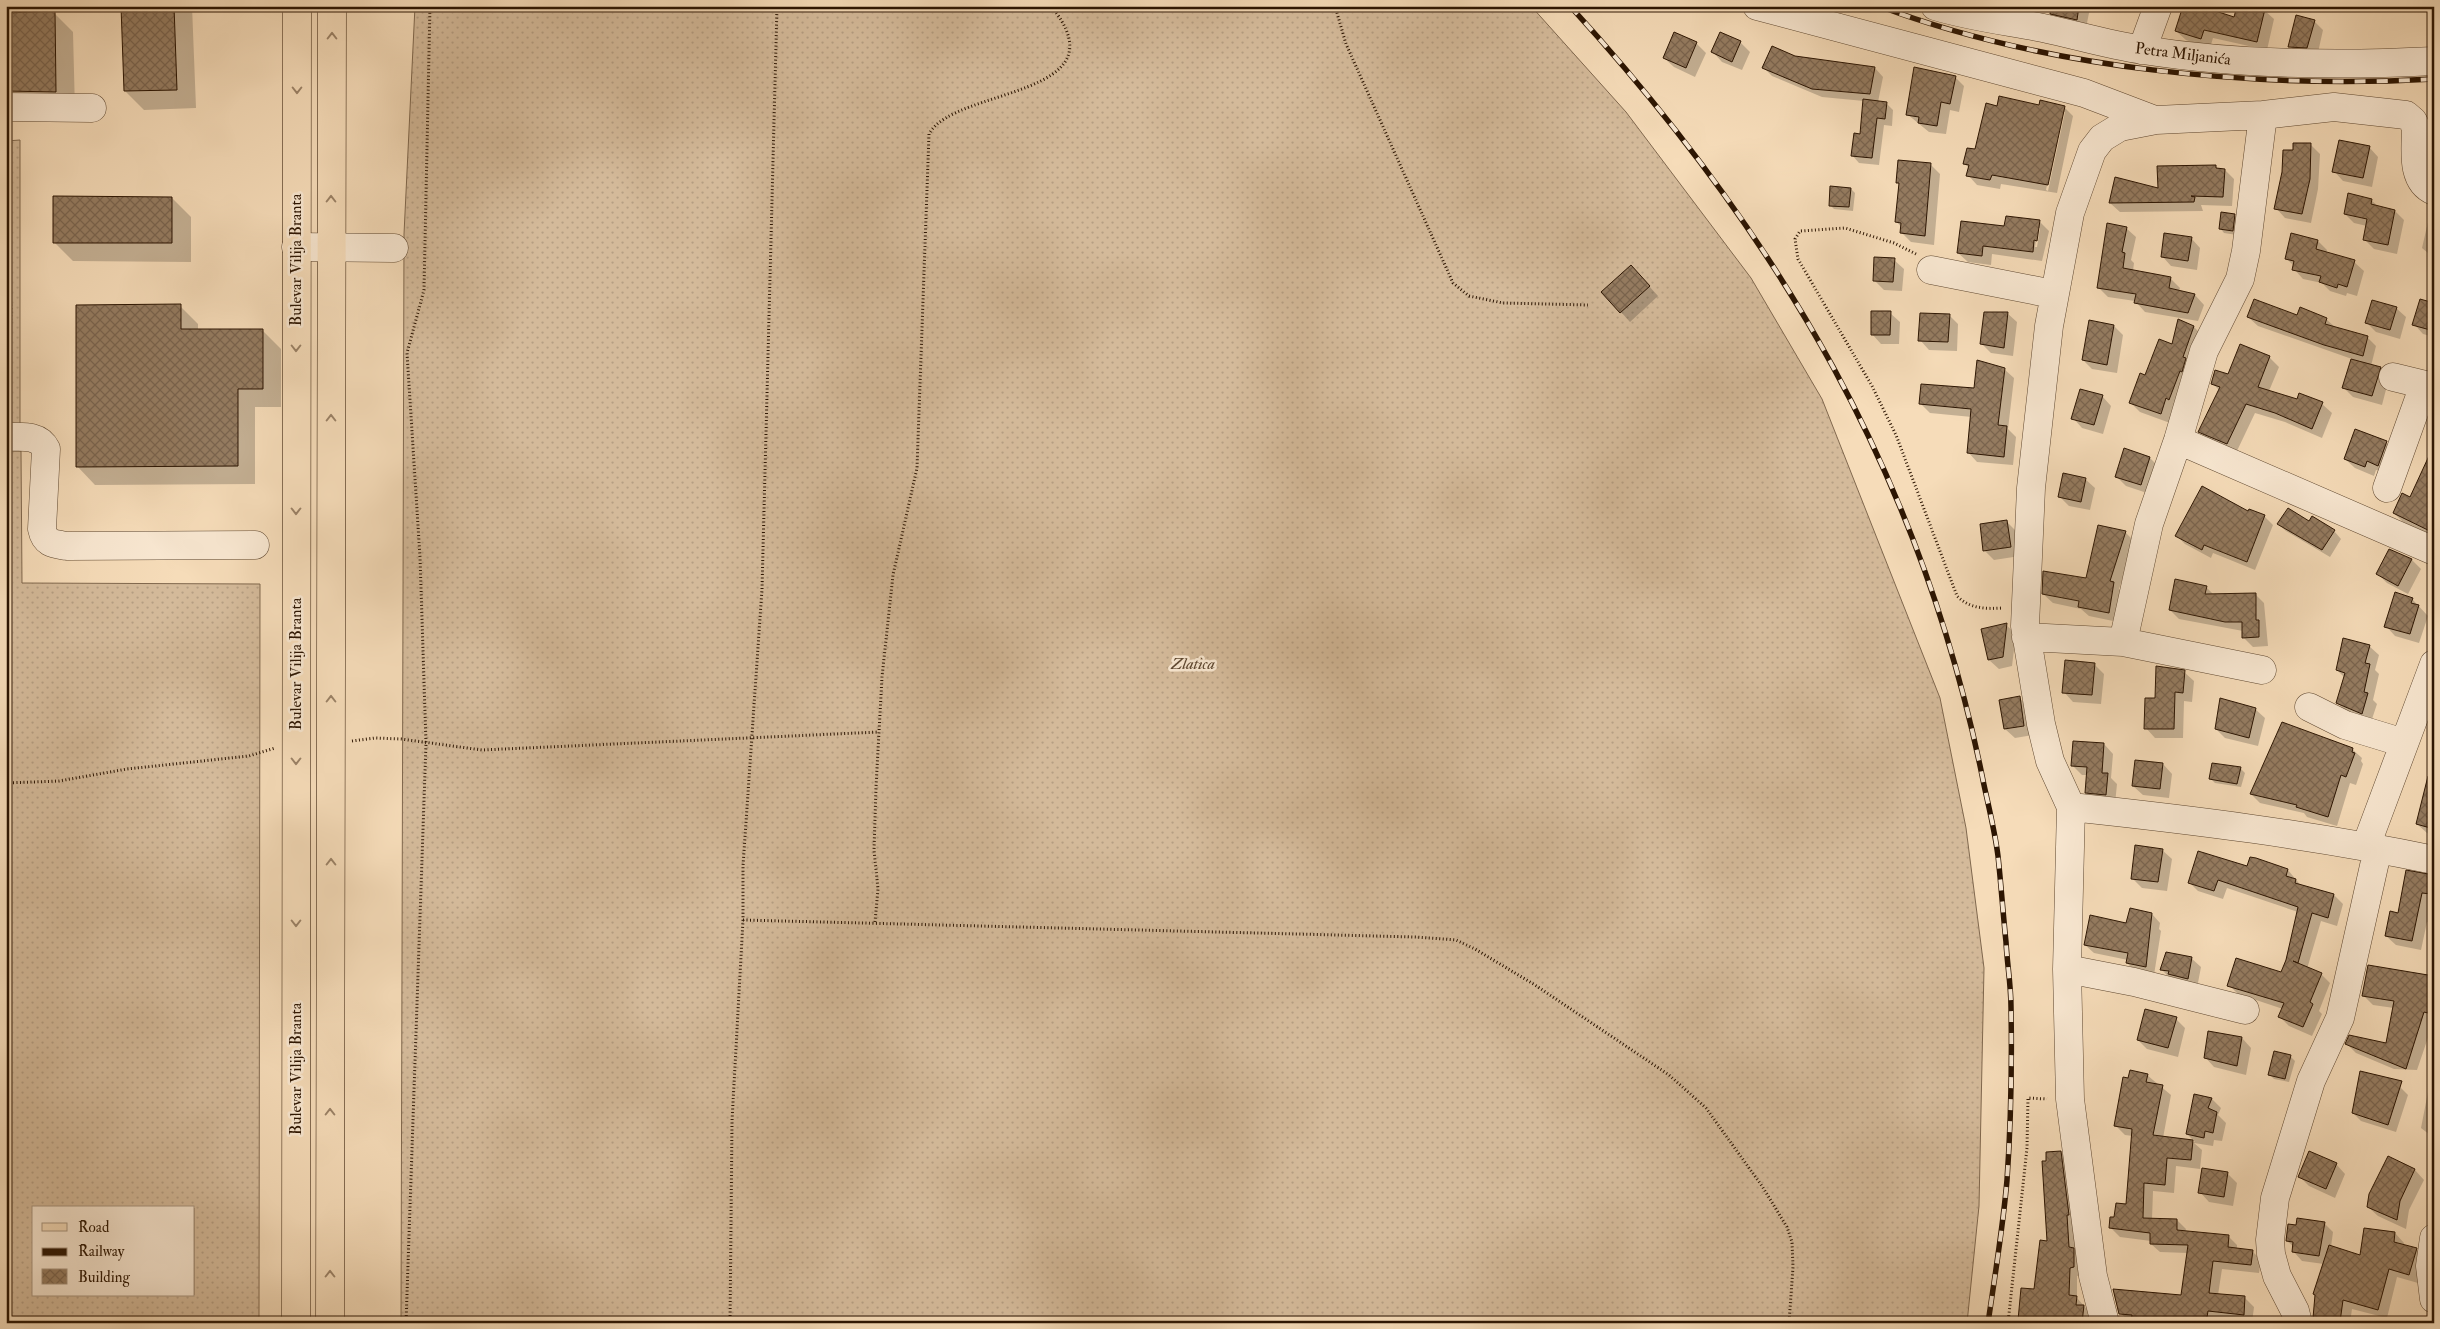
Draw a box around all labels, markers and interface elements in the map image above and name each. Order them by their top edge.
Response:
one-way arrow [327,32,337,40]
street label: Petra Miljanića [2134,38,2232,70]
one-way arrow [292,86,302,94]
street label: Bulevar Vilija Branta [286,193,306,326]
one-way arrow [326,194,336,202]
one-way arrow [291,345,301,353]
one-way arrow [326,414,336,422]
one-way arrow [291,508,301,515]
street label: Bulevar Vilija Branta [286,597,306,730]
park label: Zlatica [1170,654,1215,674]
one-way arrow [326,695,336,702]
one-way arrow [291,758,301,765]
one-way arrow [326,857,336,865]
one-way arrow [291,920,301,928]
street label: Bulevar Vilija Branta [286,1002,306,1135]
one-way arrow [325,1107,335,1115]
legend [32,1206,195,1296]
text: Road [78,1218,110,1237]
text: Railway [78,1242,125,1261]
text: Building [78,1268,130,1287]
one-way arrow [325,1270,335,1278]

